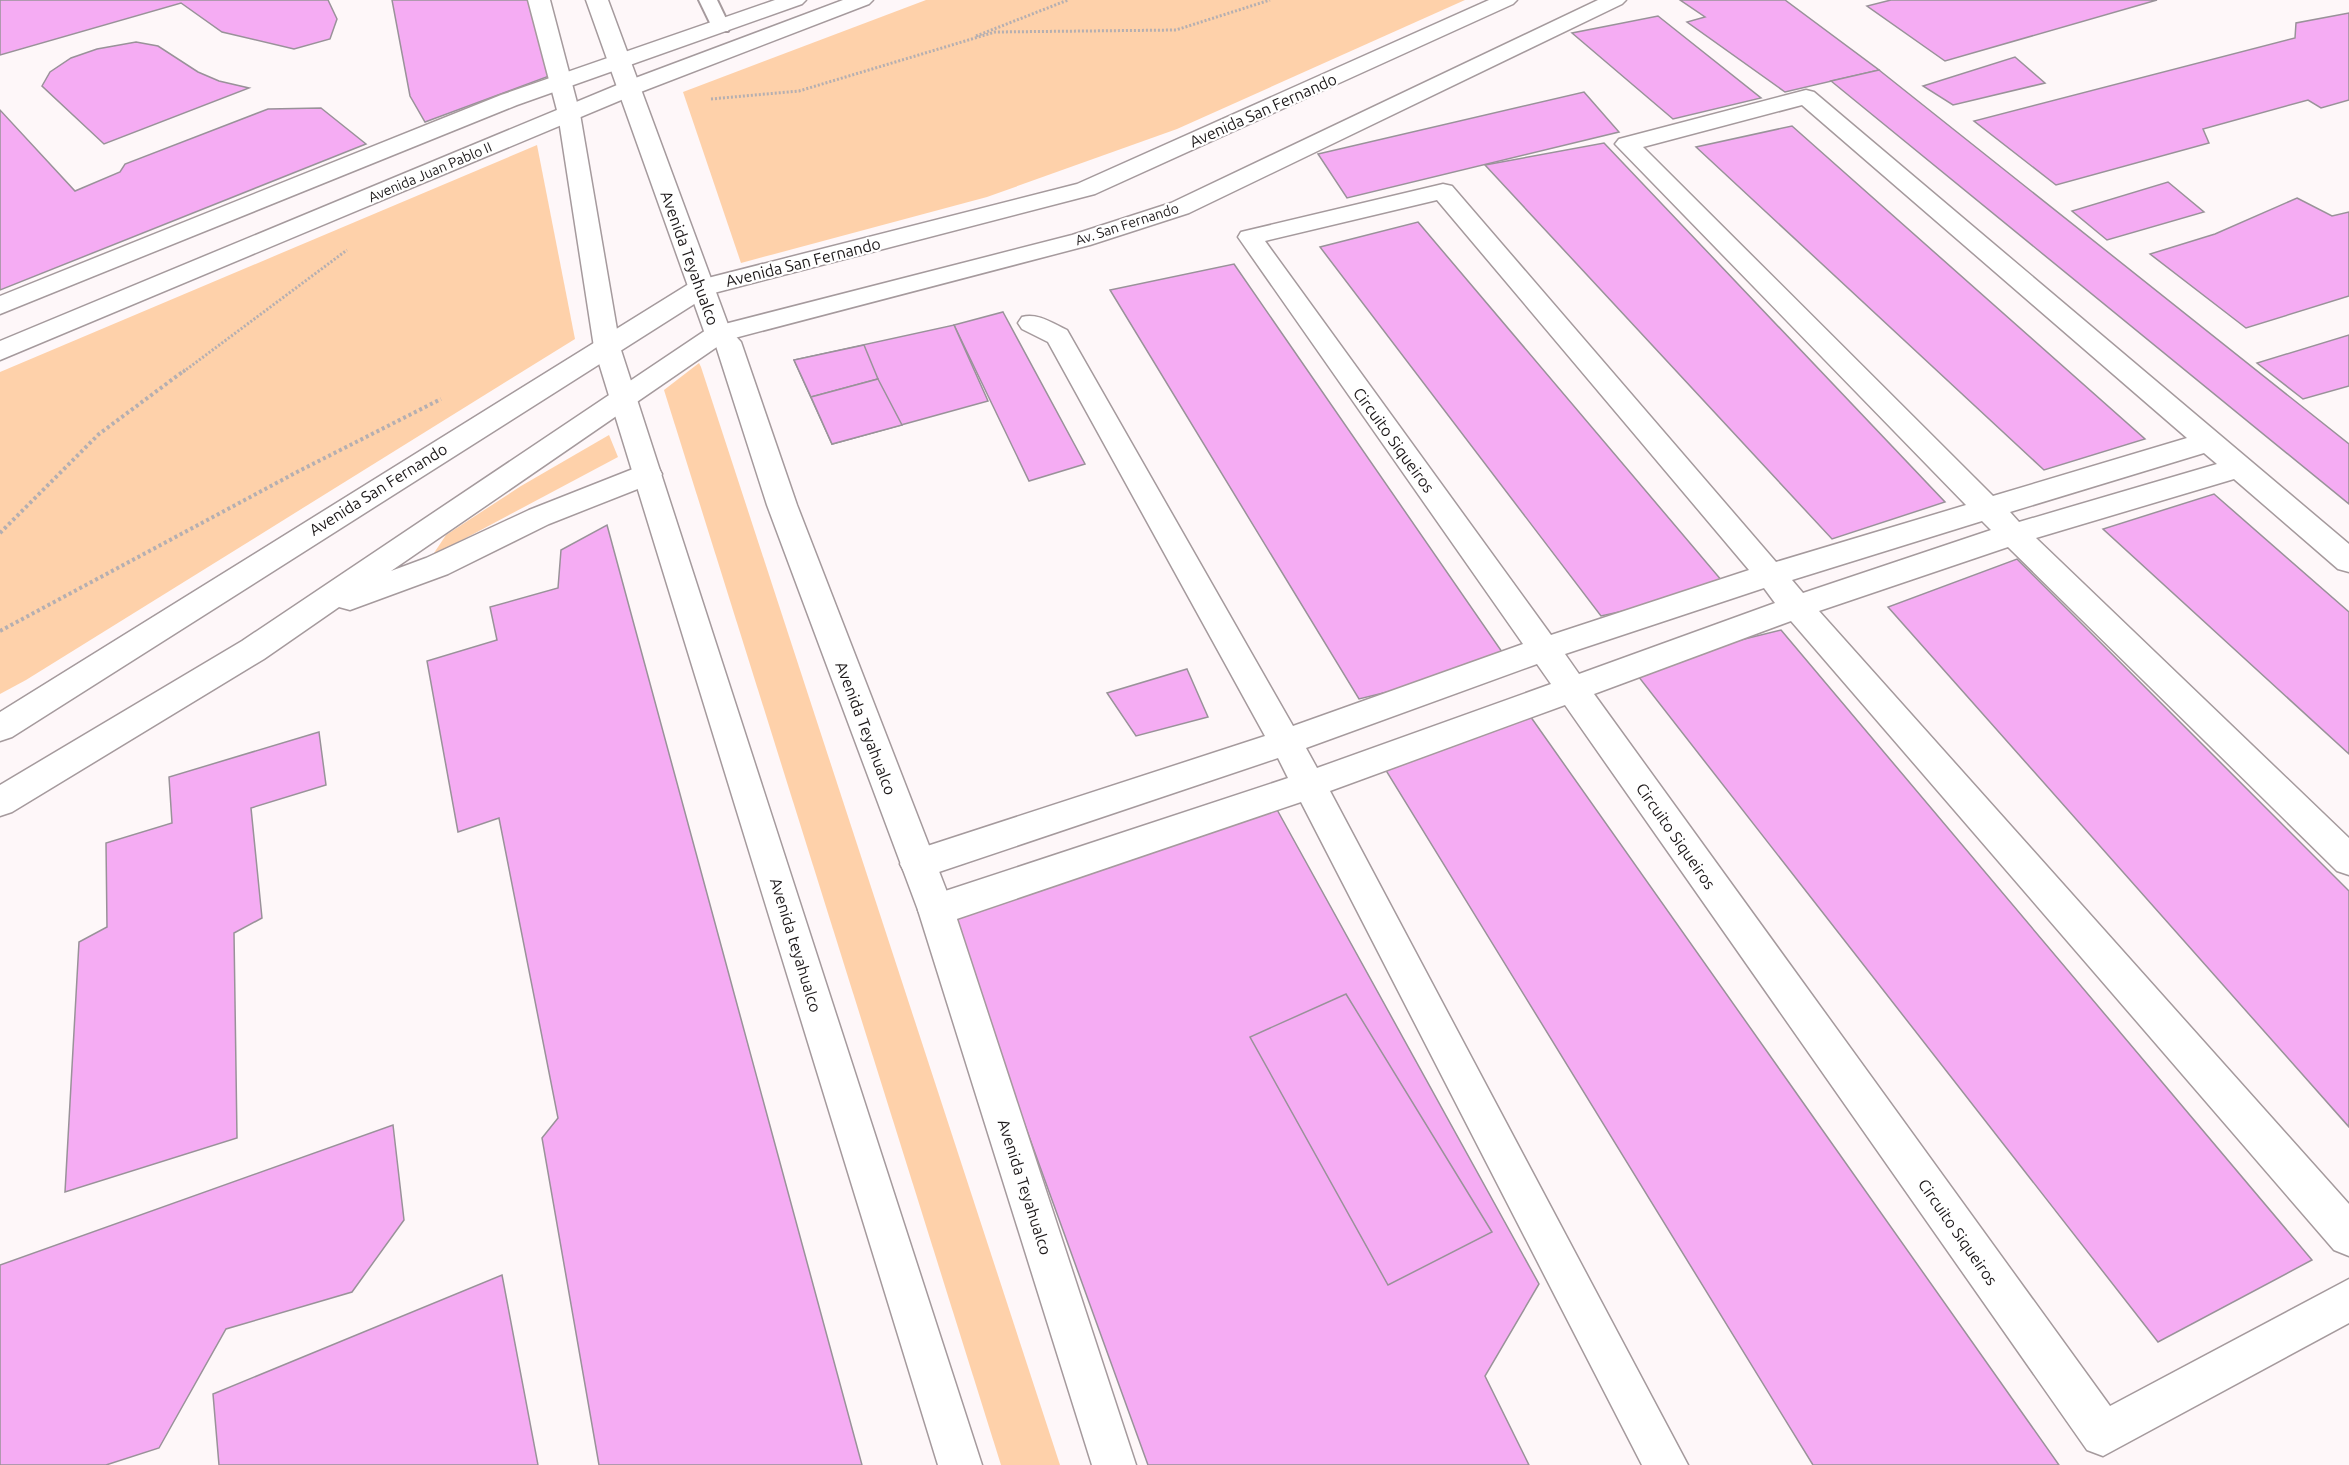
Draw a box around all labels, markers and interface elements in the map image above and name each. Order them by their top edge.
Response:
street label: Avenida San Fernando [1187,69,1339,151]
street label: Avenida Juan Pablo II [366,139,494,205]
street label: Avenida Teyahualco [657,188,723,328]
street label: Av. San Fernando [1073,200,1181,248]
street label: Avenida San Fernando [724,234,882,290]
street label: Circuito Siqueiros [1350,384,1438,496]
street label: Avenida San Fernando [306,439,450,539]
street label: Avenida Teyahualco [832,659,900,797]
street label: Circuito Siqueiros [1633,780,1719,893]
street label: Avenida teyahualco [767,876,825,1014]
street label: Avenida Teyahualco [995,1117,1055,1257]
street label: Circuito Siqueiros [1915,1176,2001,1289]

